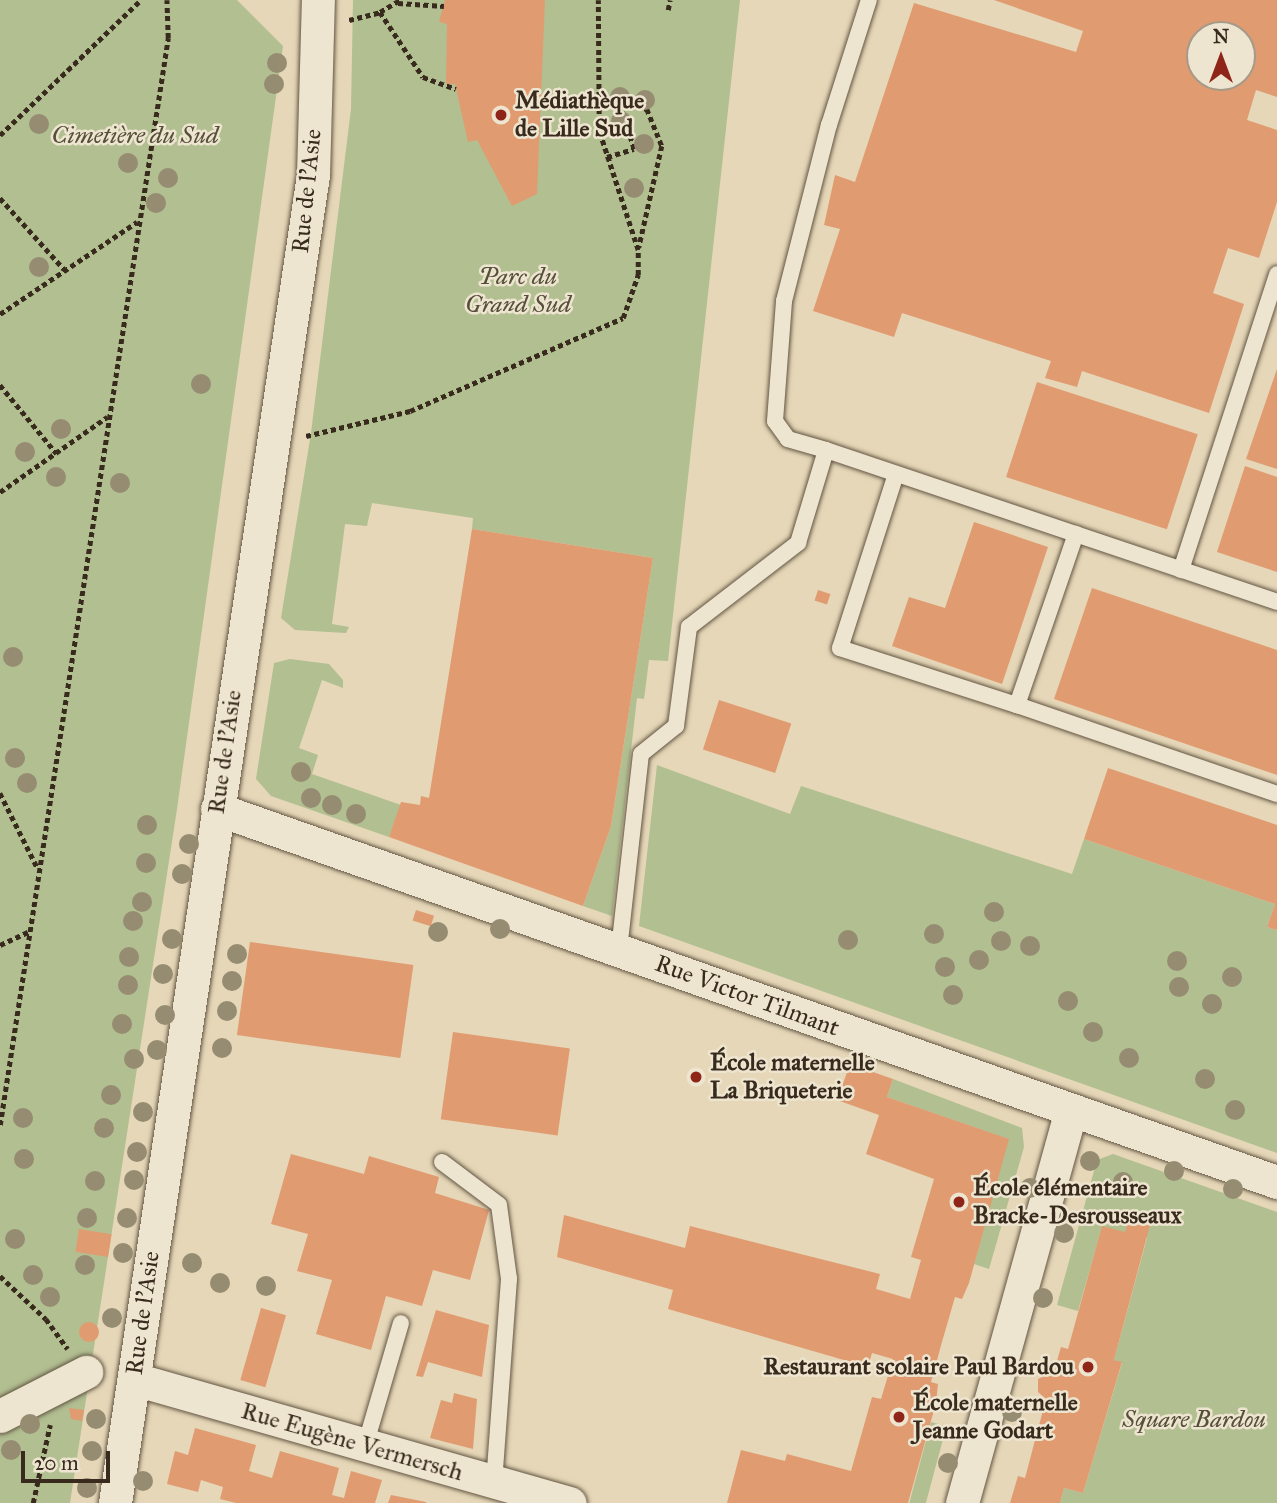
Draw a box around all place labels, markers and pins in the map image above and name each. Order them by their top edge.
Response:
place label: Médiathèque de Lille Sud [515,87,644,143]
marker: Médiathèque de Lille Sud [493,107,509,123]
place label: École maternelle La Briqueterie [710,1049,875,1105]
marker: École maternelle La Briqueterie [688,1069,704,1085]
place label: École élémentaire Bracke-Desrousseaux [973,1174,1182,1230]
marker: École élémentaire Bracke-Desrousseaux [951,1194,967,1210]
place label: Restaurant scolaire Paul Bardou [763,1353,1074,1381]
marker: Restaurant scolaire Paul Bardou [1080,1359,1096,1375]
place label: École maternelle Jeanne Godart [913,1389,1078,1445]
marker: École maternelle Jeanne Godart [891,1409,907,1425]

